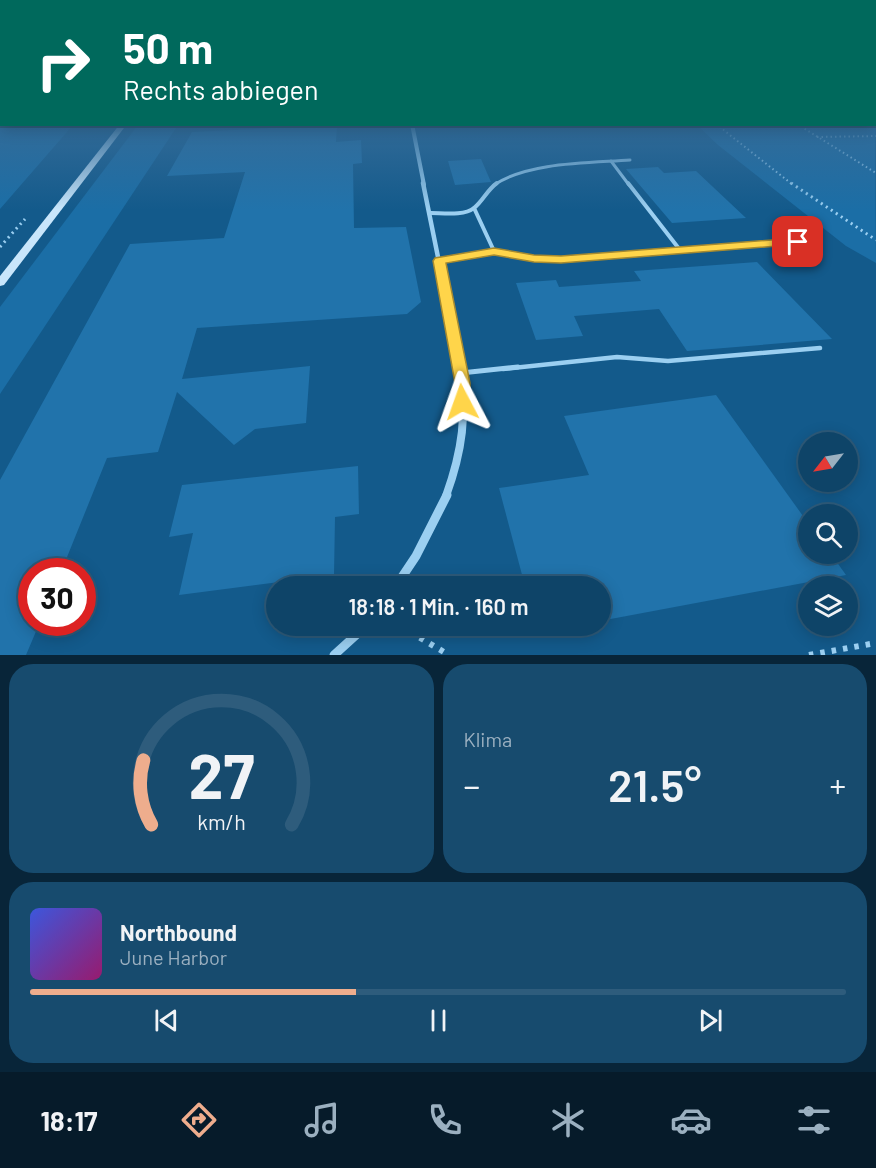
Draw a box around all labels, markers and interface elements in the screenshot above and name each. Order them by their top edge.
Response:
text: 50 m [123,22,213,72]
icon: right [24,24,102,102]
text: Rechts abbiegen [123,73,319,105]
pin [772,216,823,267]
icon: arrive [781,225,814,258]
position arrow [430,370,494,434]
north arrow [798,432,858,492]
map controls [798,432,858,636]
button: search [798,504,858,564]
speed limit sign: 30 [18,558,96,636]
button: layers [798,576,858,636]
text: 18:18 · 1 Min. · 160 m [348,593,529,619]
text: Klima [464,727,512,751]
text: 27 [188,737,254,811]
text: 21.5° [608,757,701,811]
text: − [464,765,480,805]
text: + [829,765,846,805]
text: km/h [197,810,246,835]
text: Northbound [120,919,237,945]
text: June Harbor [120,945,227,969]
icon: previous [150,1004,183,1037]
icon: pause [422,1004,455,1037]
icon: next [694,1004,727,1037]
icon: directions [178,1099,220,1141]
icon: music [301,1099,343,1141]
icon: phone [424,1099,466,1141]
icon: climate [547,1099,589,1141]
icon: car [670,1099,712,1141]
icon: filters [793,1099,835,1141]
text: 18:17 [41,1104,97,1136]

